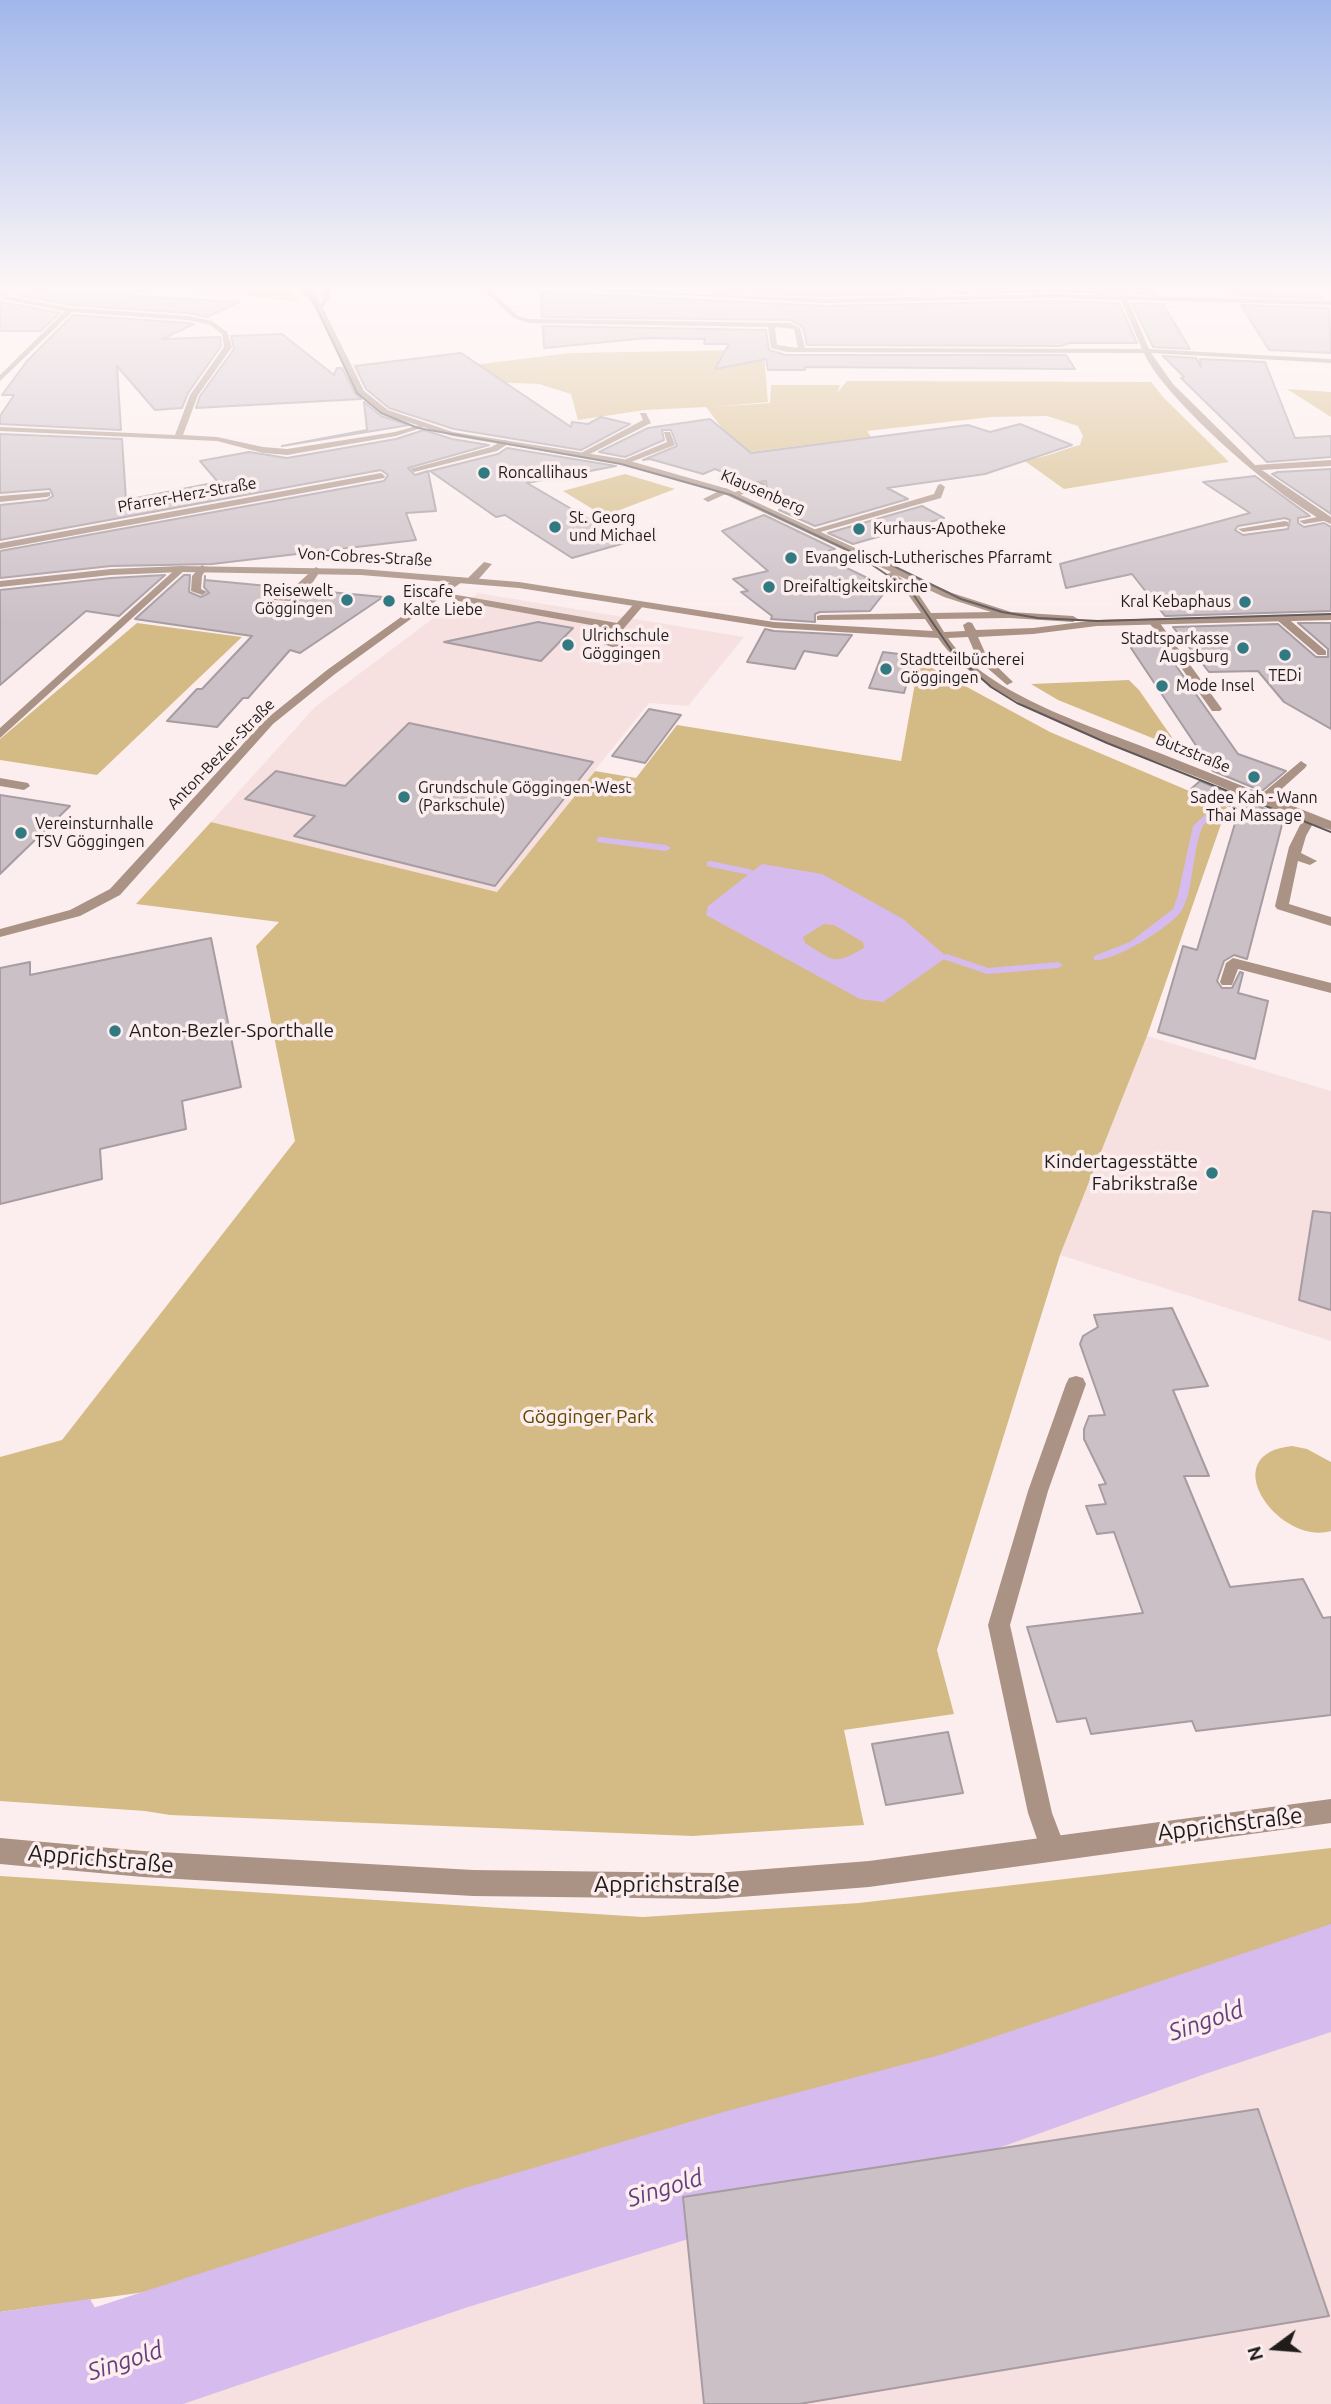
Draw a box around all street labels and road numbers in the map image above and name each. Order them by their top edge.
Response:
street label: Klausenberg [718,466,808,518]
street label: Pfarrer-Herz-Straße [116,473,258,517]
street label: Von-Cobres-Straße [297,544,433,570]
street label: Anton-Bezler-Straße [163,695,279,813]
street label: Butzstraße [1153,729,1233,777]
street label: Apprichstraße [1156,1801,1304,1847]
street label: Apprichstraße [27,1839,175,1879]
street label: Apprichstraße [594,1870,740,1898]

